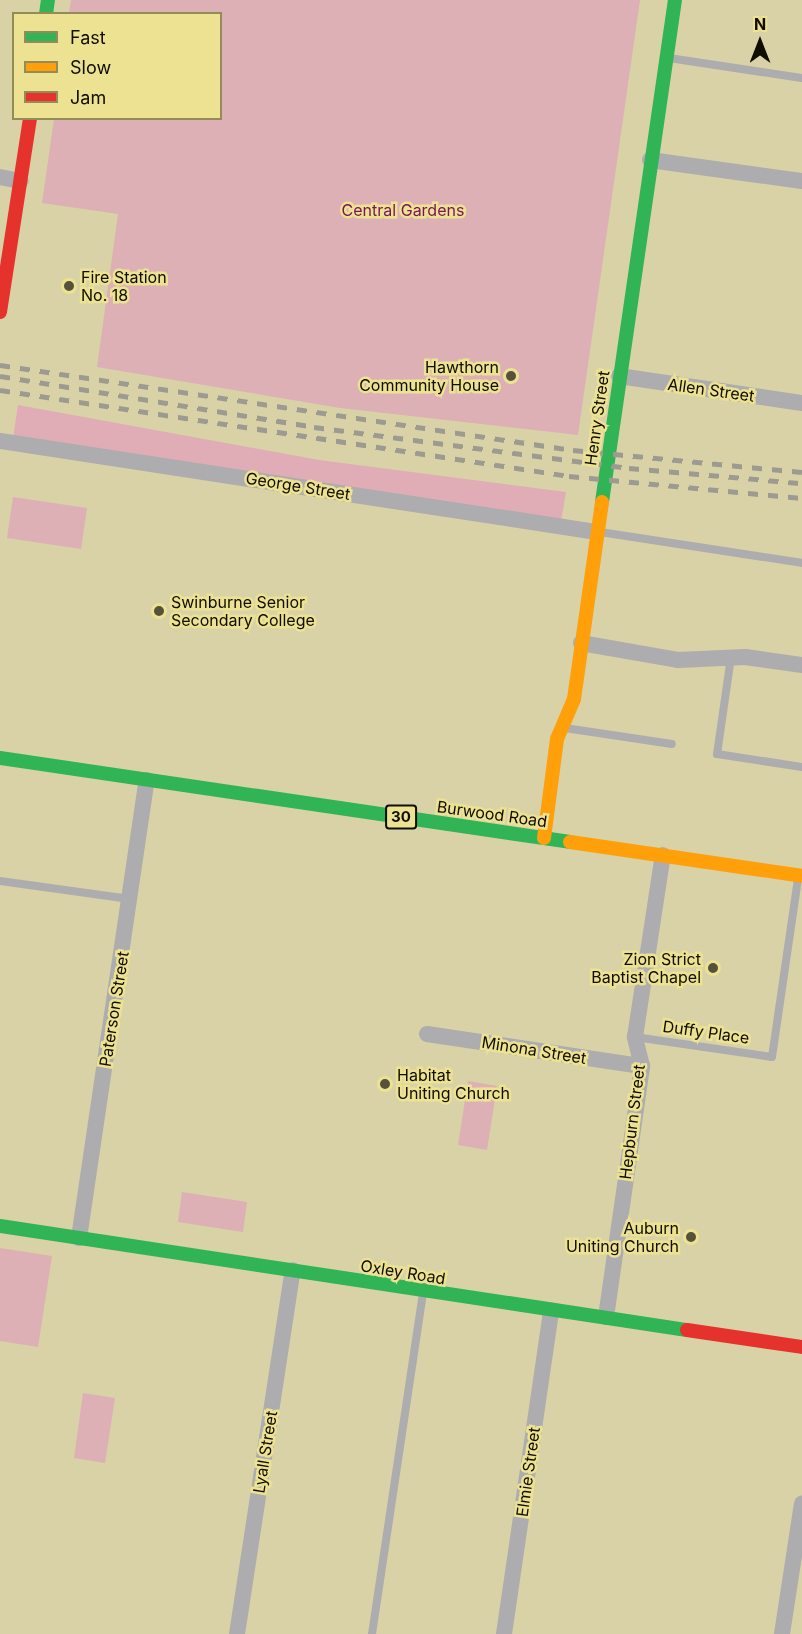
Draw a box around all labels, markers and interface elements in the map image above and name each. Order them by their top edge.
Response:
legend [12,12,222,120]
north arrow [730,12,790,72]
text: N [754,14,766,34]
text: Fast [70,27,106,48]
text: Slow [70,57,111,78]
text: Jam [70,87,106,108]
park label: Central Gardens [342,200,464,220]
place label: Fire Station No. 18 [81,267,167,305]
marker: Fire Station No. 18 [62,279,76,293]
place label: Hawthorn Community House [359,357,499,395]
marker: Hawthorn Community House [504,369,518,383]
street label: Henry Street [581,369,613,467]
street label: Allen Street [666,374,756,406]
street label: George Street [244,468,352,504]
place label: Swinburne Senior Secondary College [171,592,315,630]
marker: Swinburne Senior Secondary College [152,604,166,618]
street label: Burwood Road [436,797,548,831]
road number: 30 [384,805,418,829]
place label: Zion Strict Baptist Chapel [591,949,701,987]
street label: Paterson Street [95,950,133,1068]
marker: Zion Strict Baptist Chapel [706,961,720,975]
street label: Duffy Place [661,1016,751,1048]
street label: Minona Street [480,1032,588,1068]
street label: Hepburn Street [615,1063,649,1181]
place label: Habitat Uniting Church [397,1065,510,1103]
marker: Habitat Uniting Church [378,1077,392,1091]
place label: Auburn Uniting Church [566,1218,679,1256]
marker: Auburn Uniting Church [684,1230,698,1244]
street label: Oxley Road [359,1256,447,1288]
street label: Lyall Street [249,1409,281,1495]
street label: Elmie Street [512,1426,544,1518]

